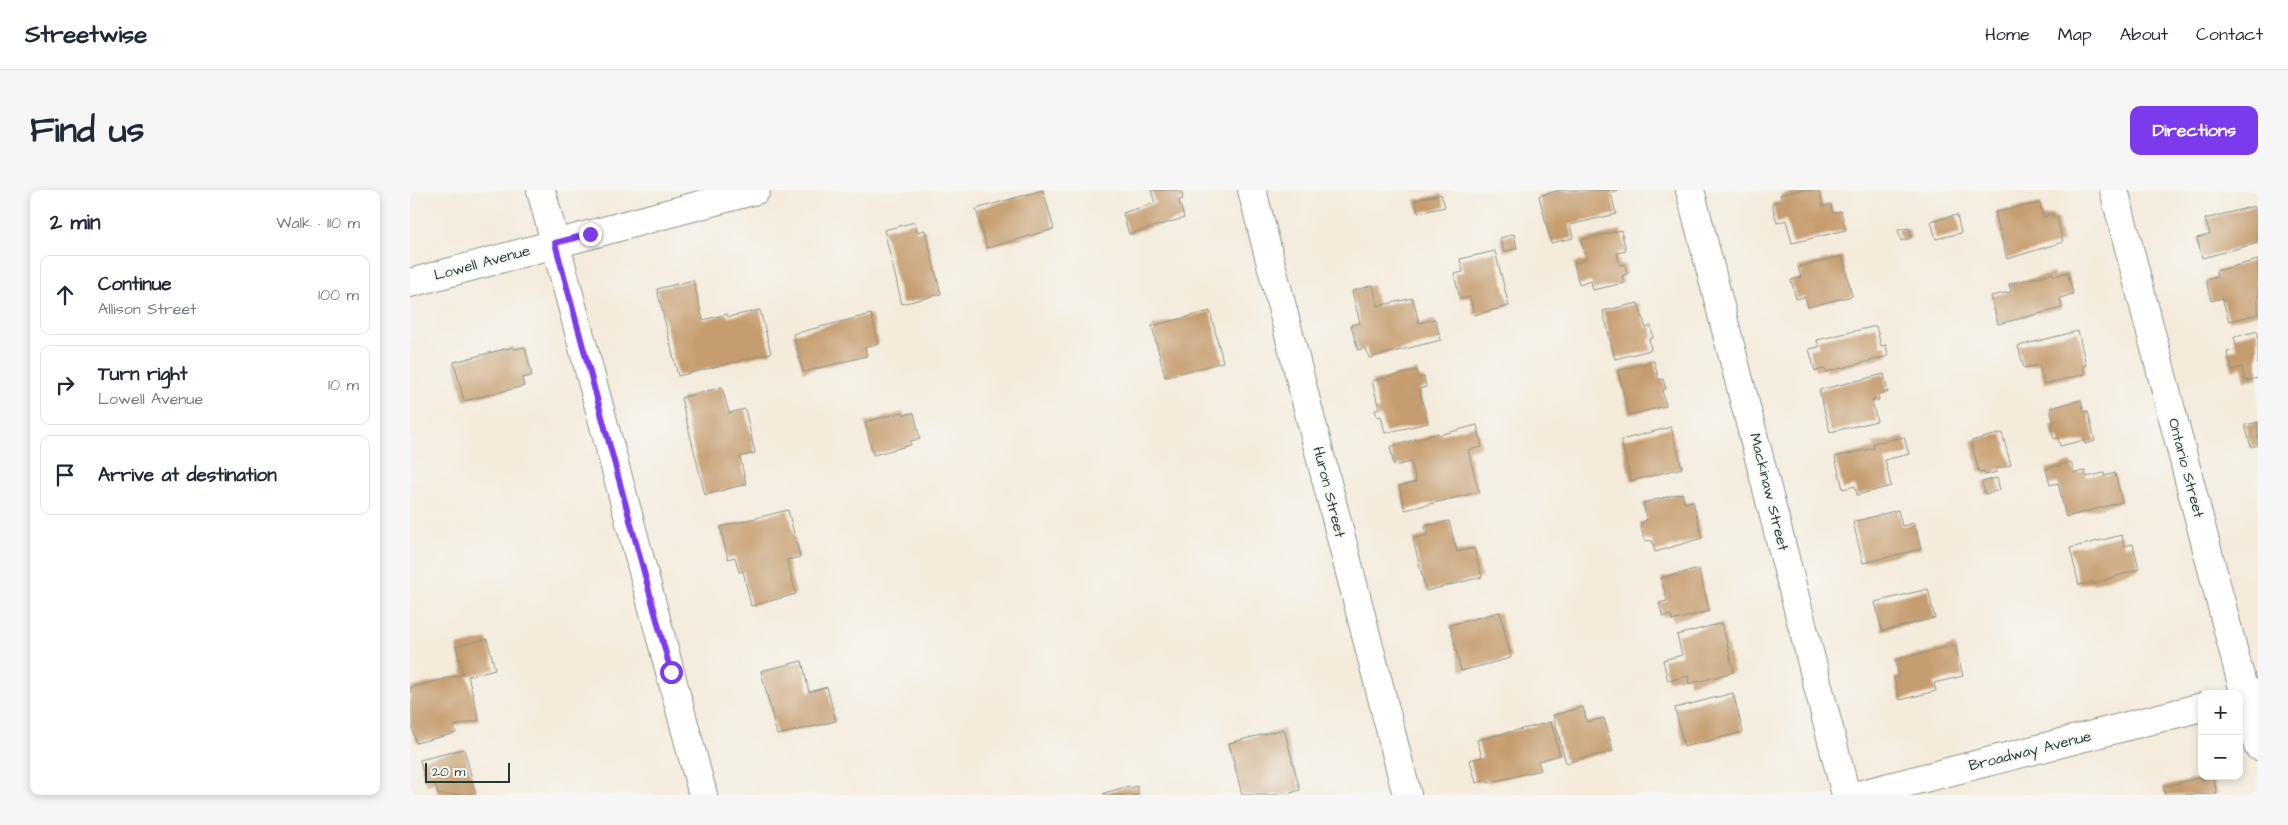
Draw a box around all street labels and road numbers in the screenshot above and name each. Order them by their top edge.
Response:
street label: Lowell Avenue [432,240,532,286]
street label: Ontario Street [2163,416,2209,520]
street label: Mackinaw Street [1744,431,1794,553]
street label: Huron Street [1308,444,1350,540]
street label: Broadway Avenue [1967,726,2094,777]

